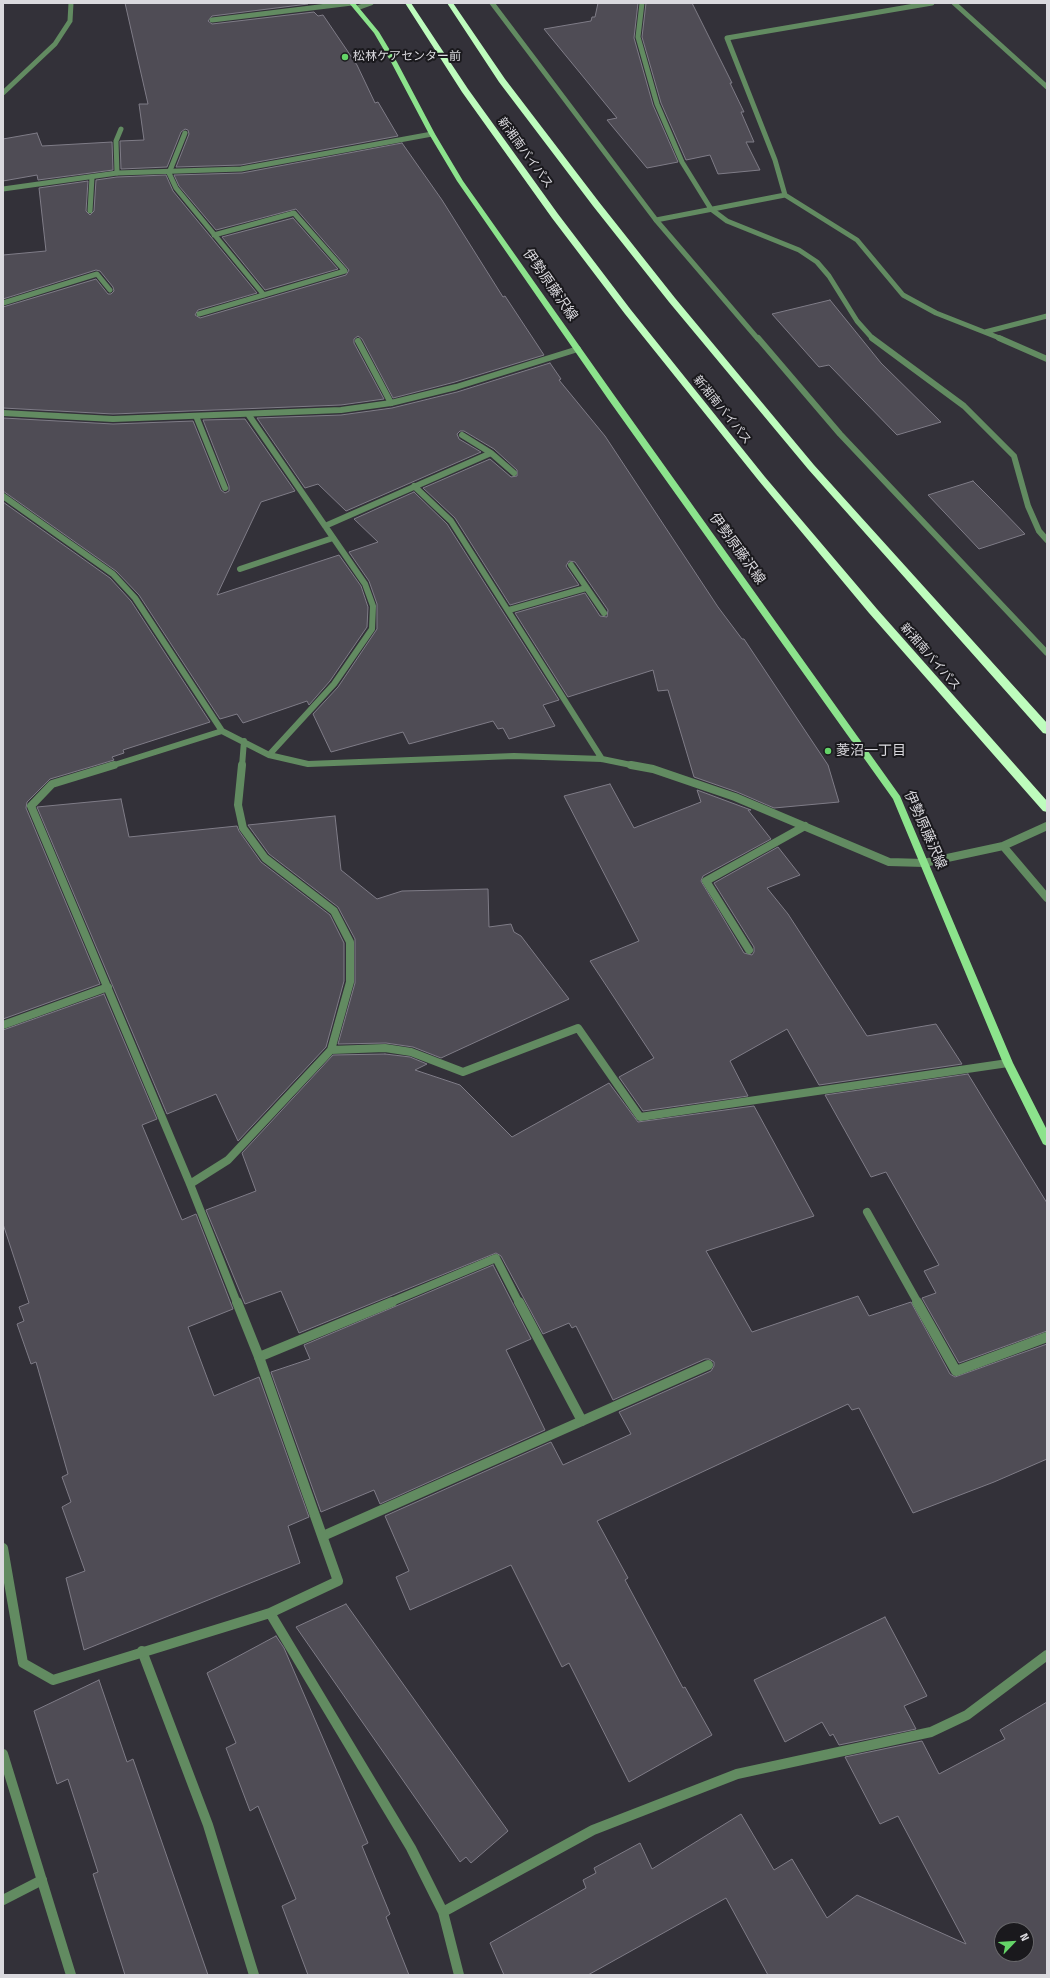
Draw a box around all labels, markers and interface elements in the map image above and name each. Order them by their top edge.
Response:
place label: 松林ケアセンター前 [353,50,461,64]
marker: 松林ケアセンター前 [340,52,350,62]
street label: 新湘南バイパス [494,115,556,191]
street label: 伊勢原藤沢線 [519,246,581,324]
street label: 新湘南バイパス [690,373,754,447]
street label: 伊勢原藤沢線 [706,510,768,588]
street label: 新湘南バイパス [897,621,963,693]
place label: 菱沼一丁目 [836,743,906,759]
marker: 菱沼一丁目 [823,746,833,756]
street label: 伊勢原藤沢線 [900,788,950,872]
north arrow [994,1922,1034,1962]
text: N [1017,1931,1032,1943]

